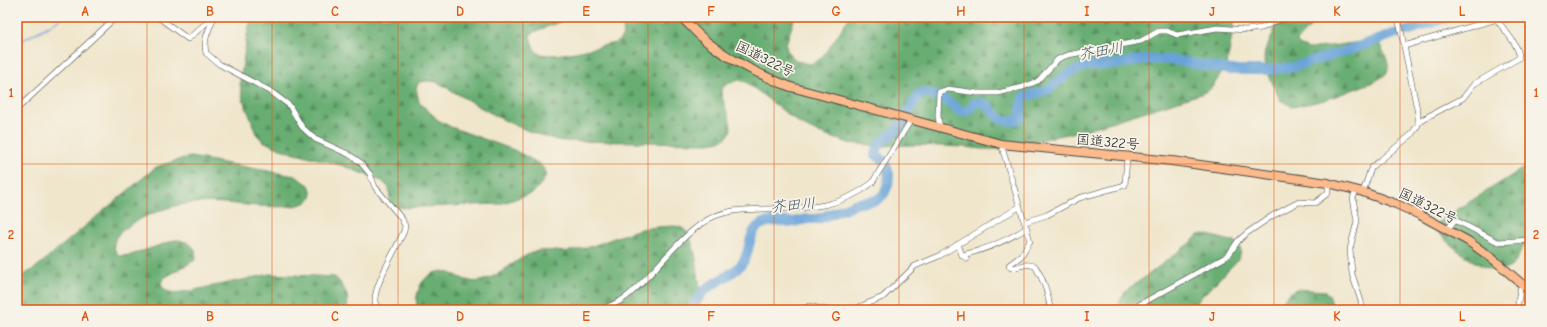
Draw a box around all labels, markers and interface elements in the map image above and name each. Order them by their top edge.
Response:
text: A [81,4,89,19]
text: B [206,4,214,19]
text: C [331,4,339,19]
text: D [456,4,464,19]
text: E [582,4,590,19]
text: F [707,4,715,19]
text: G [831,4,841,19]
text: H [956,4,966,19]
text: I [1084,4,1090,19]
text: J [1209,4,1215,19]
text: K [1333,4,1341,19]
text: L [1459,4,1466,19]
street label: 国道322号 [733,37,797,81]
water label: 芥田川 [1077,38,1125,64]
text: 1 [8,85,14,100]
text: 1 [1533,85,1539,100]
street label: 国道322号 [1076,131,1140,153]
street label: 国道322号 [1396,184,1460,228]
water label: 芥田川 [770,194,816,216]
text: 2 [8,227,14,242]
text: 2 [1533,227,1539,242]
text: A [81,309,89,324]
text: B [206,309,214,324]
text: C [331,309,339,324]
text: D [456,309,464,324]
text: E [582,309,590,324]
text: F [707,309,715,324]
text: G [831,309,841,324]
text: H [956,309,966,324]
text: I [1084,309,1090,324]
text: J [1209,309,1215,324]
text: K [1333,309,1341,324]
text: L [1459,309,1466,324]

